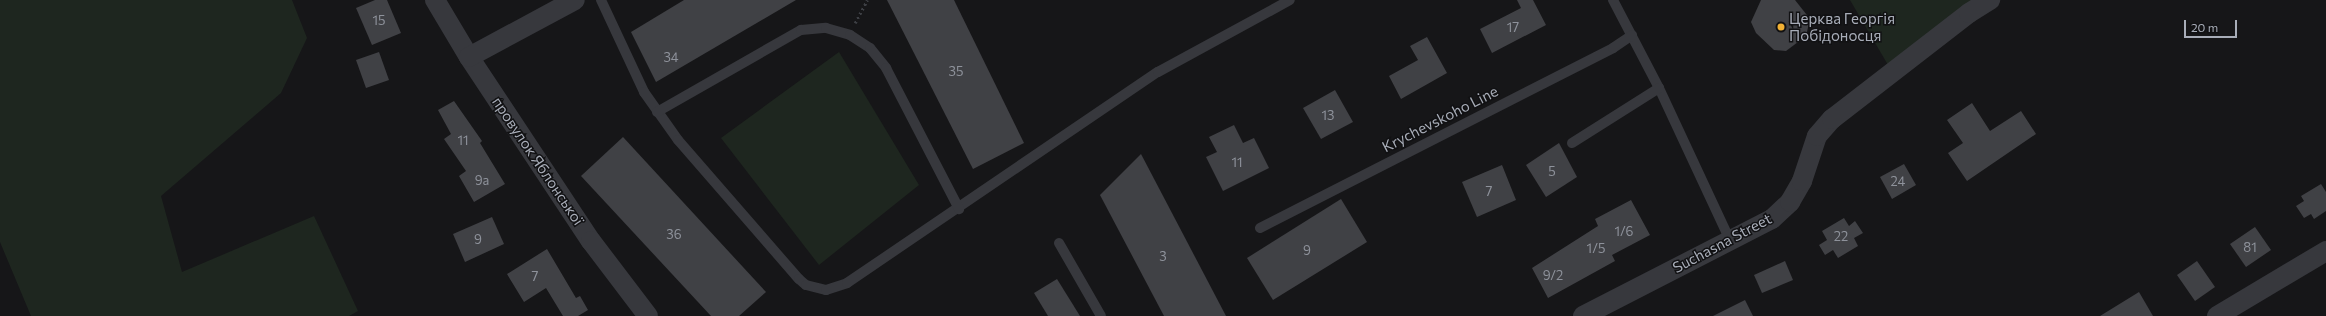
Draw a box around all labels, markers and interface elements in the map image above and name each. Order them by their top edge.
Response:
place label: Церква Георгія Побідоносця [1789,9,1895,44]
house number: 15 [372,12,386,28]
scale bar [2186,12,2239,38]
house number: 17 [1507,19,1519,35]
text: 20 m [2191,20,2218,34]
marker: Церква Георгія Побідоносця [1776,22,1786,32]
house number: 34 [663,49,679,65]
house number: 35 [949,63,963,79]
street label: Krychevskoho Line [1379,82,1501,156]
street label: провулок Яблонської [488,93,588,229]
house number: 13 [1322,107,1334,123]
house number: 11 [457,132,469,148]
house number: 11 [1231,154,1243,170]
house number: 5 [1548,163,1556,179]
house number: 9а [475,172,489,188]
house number: 24 [1891,173,1905,189]
house number: 7 [1486,183,1492,199]
street label: Suchasna Street [1669,209,1775,277]
house number: 1/6 [1615,223,1633,239]
house number: 36 [666,226,682,242]
house number: 22 [1834,228,1848,244]
house number: 9 [474,231,482,247]
house number: 81 [2243,239,2257,255]
house number: 1/5 [1587,240,1605,256]
house number: 9 [1303,242,1311,258]
house number: 3 [1159,248,1167,264]
house number: 9/2 [1543,267,1563,283]
house number: 7 [532,268,538,284]

